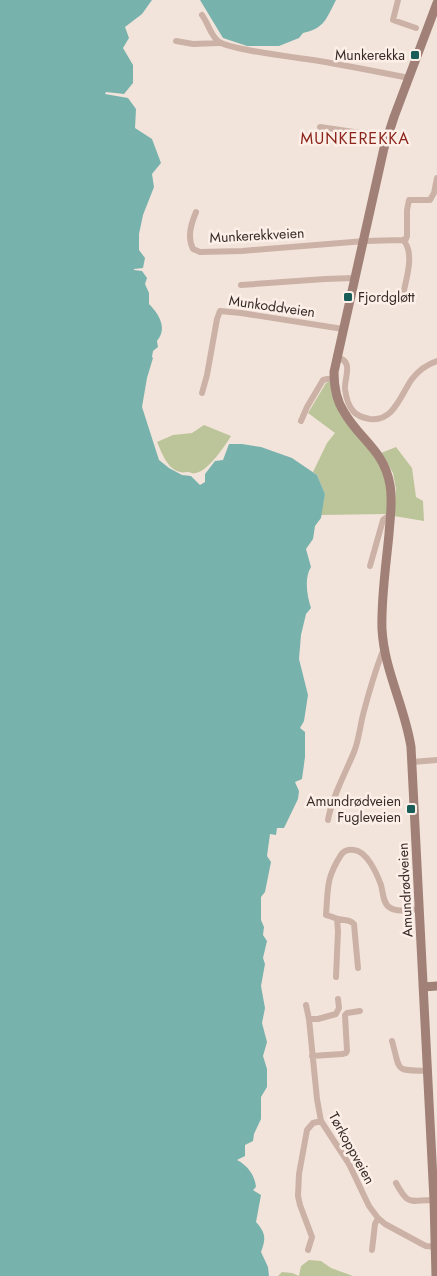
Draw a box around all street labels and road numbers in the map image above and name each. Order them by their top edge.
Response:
street label: Munkerekkveien [209,223,305,247]
street label: Munkoddveien [228,290,316,322]
street label: Amundrødveien [393,842,417,938]
street label: Tørkoppveien [324,1108,380,1188]

